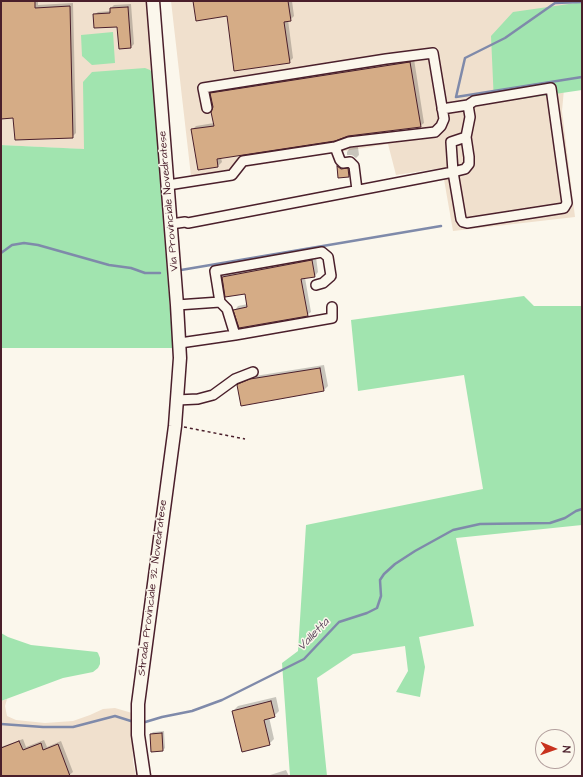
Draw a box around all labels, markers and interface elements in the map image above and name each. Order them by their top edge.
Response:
street label: Via Provinciale Novedratese [156,130,182,272]
street label: Strada Provinciale 32 Novedratese [136,499,170,677]
water label: Valletta [295,616,333,654]
north arrow [535,729,575,769]
text: N [559,746,574,753]

